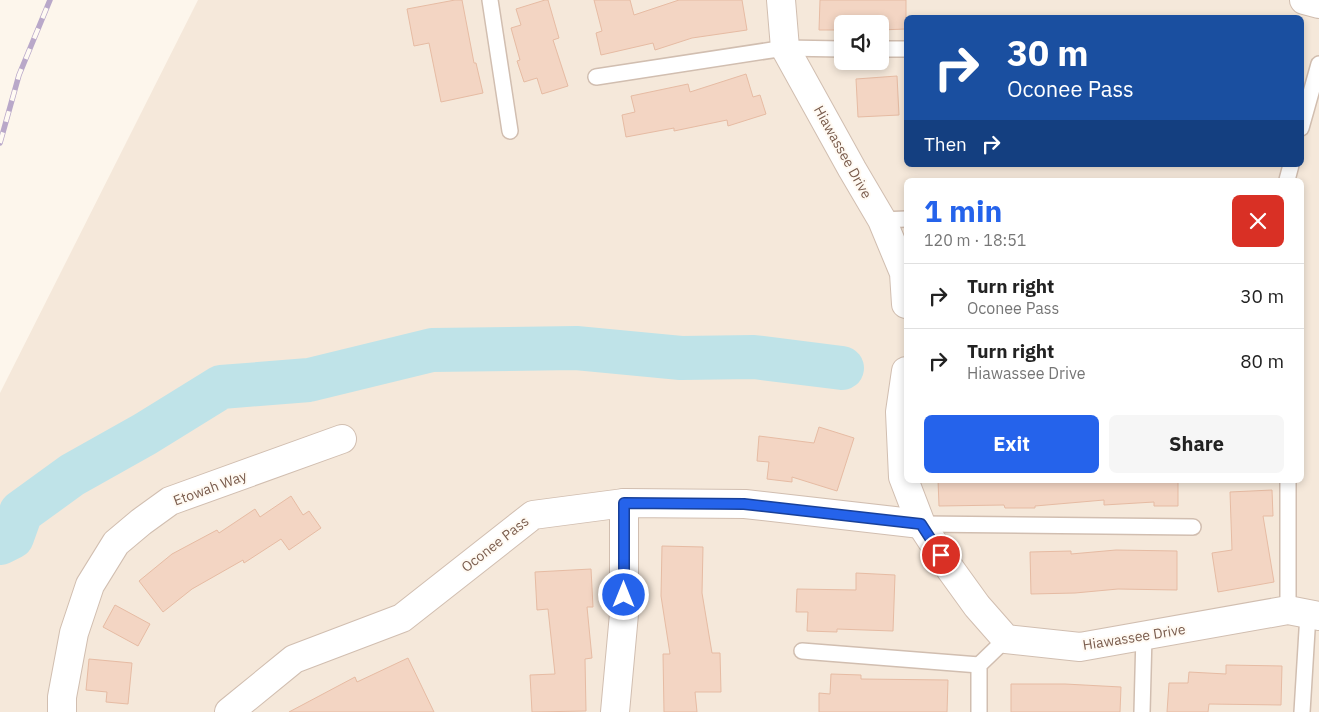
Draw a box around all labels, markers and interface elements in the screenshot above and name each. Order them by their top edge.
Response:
map controls [834,15,889,70]
button: sound [834,15,889,70]
text: 30 m [1007,30,1089,76]
icon: right [924,35,989,100]
text: Oconee Pass [1007,74,1134,103]
street label: Hiawassee Drive [810,102,876,202]
icon: right [977,130,1005,158]
text: Then [924,132,967,156]
text: 1 min [924,191,1002,230]
button: close [1232,195,1284,247]
text: 120 m · 18:51 [924,230,1026,250]
text: Turn right [967,274,1054,298]
icon: right [924,282,952,310]
text: 30 m [1240,284,1284,308]
text: Oconee Pass [967,298,1059,318]
text: Turn right [967,339,1054,363]
icon: right [924,347,952,375]
text: 80 m [1240,349,1284,373]
text: Hiawassee Drive [967,363,1085,383]
button: Exit [924,415,1099,473]
button: Share [1109,415,1284,473]
street label: Etowah Way [171,466,249,510]
street label: Oconee Pass [458,512,532,576]
pin [920,534,962,576]
icon: arrive [927,541,955,569]
position arrow [597,568,649,620]
street label: Hiawassee Drive [1081,620,1187,654]

